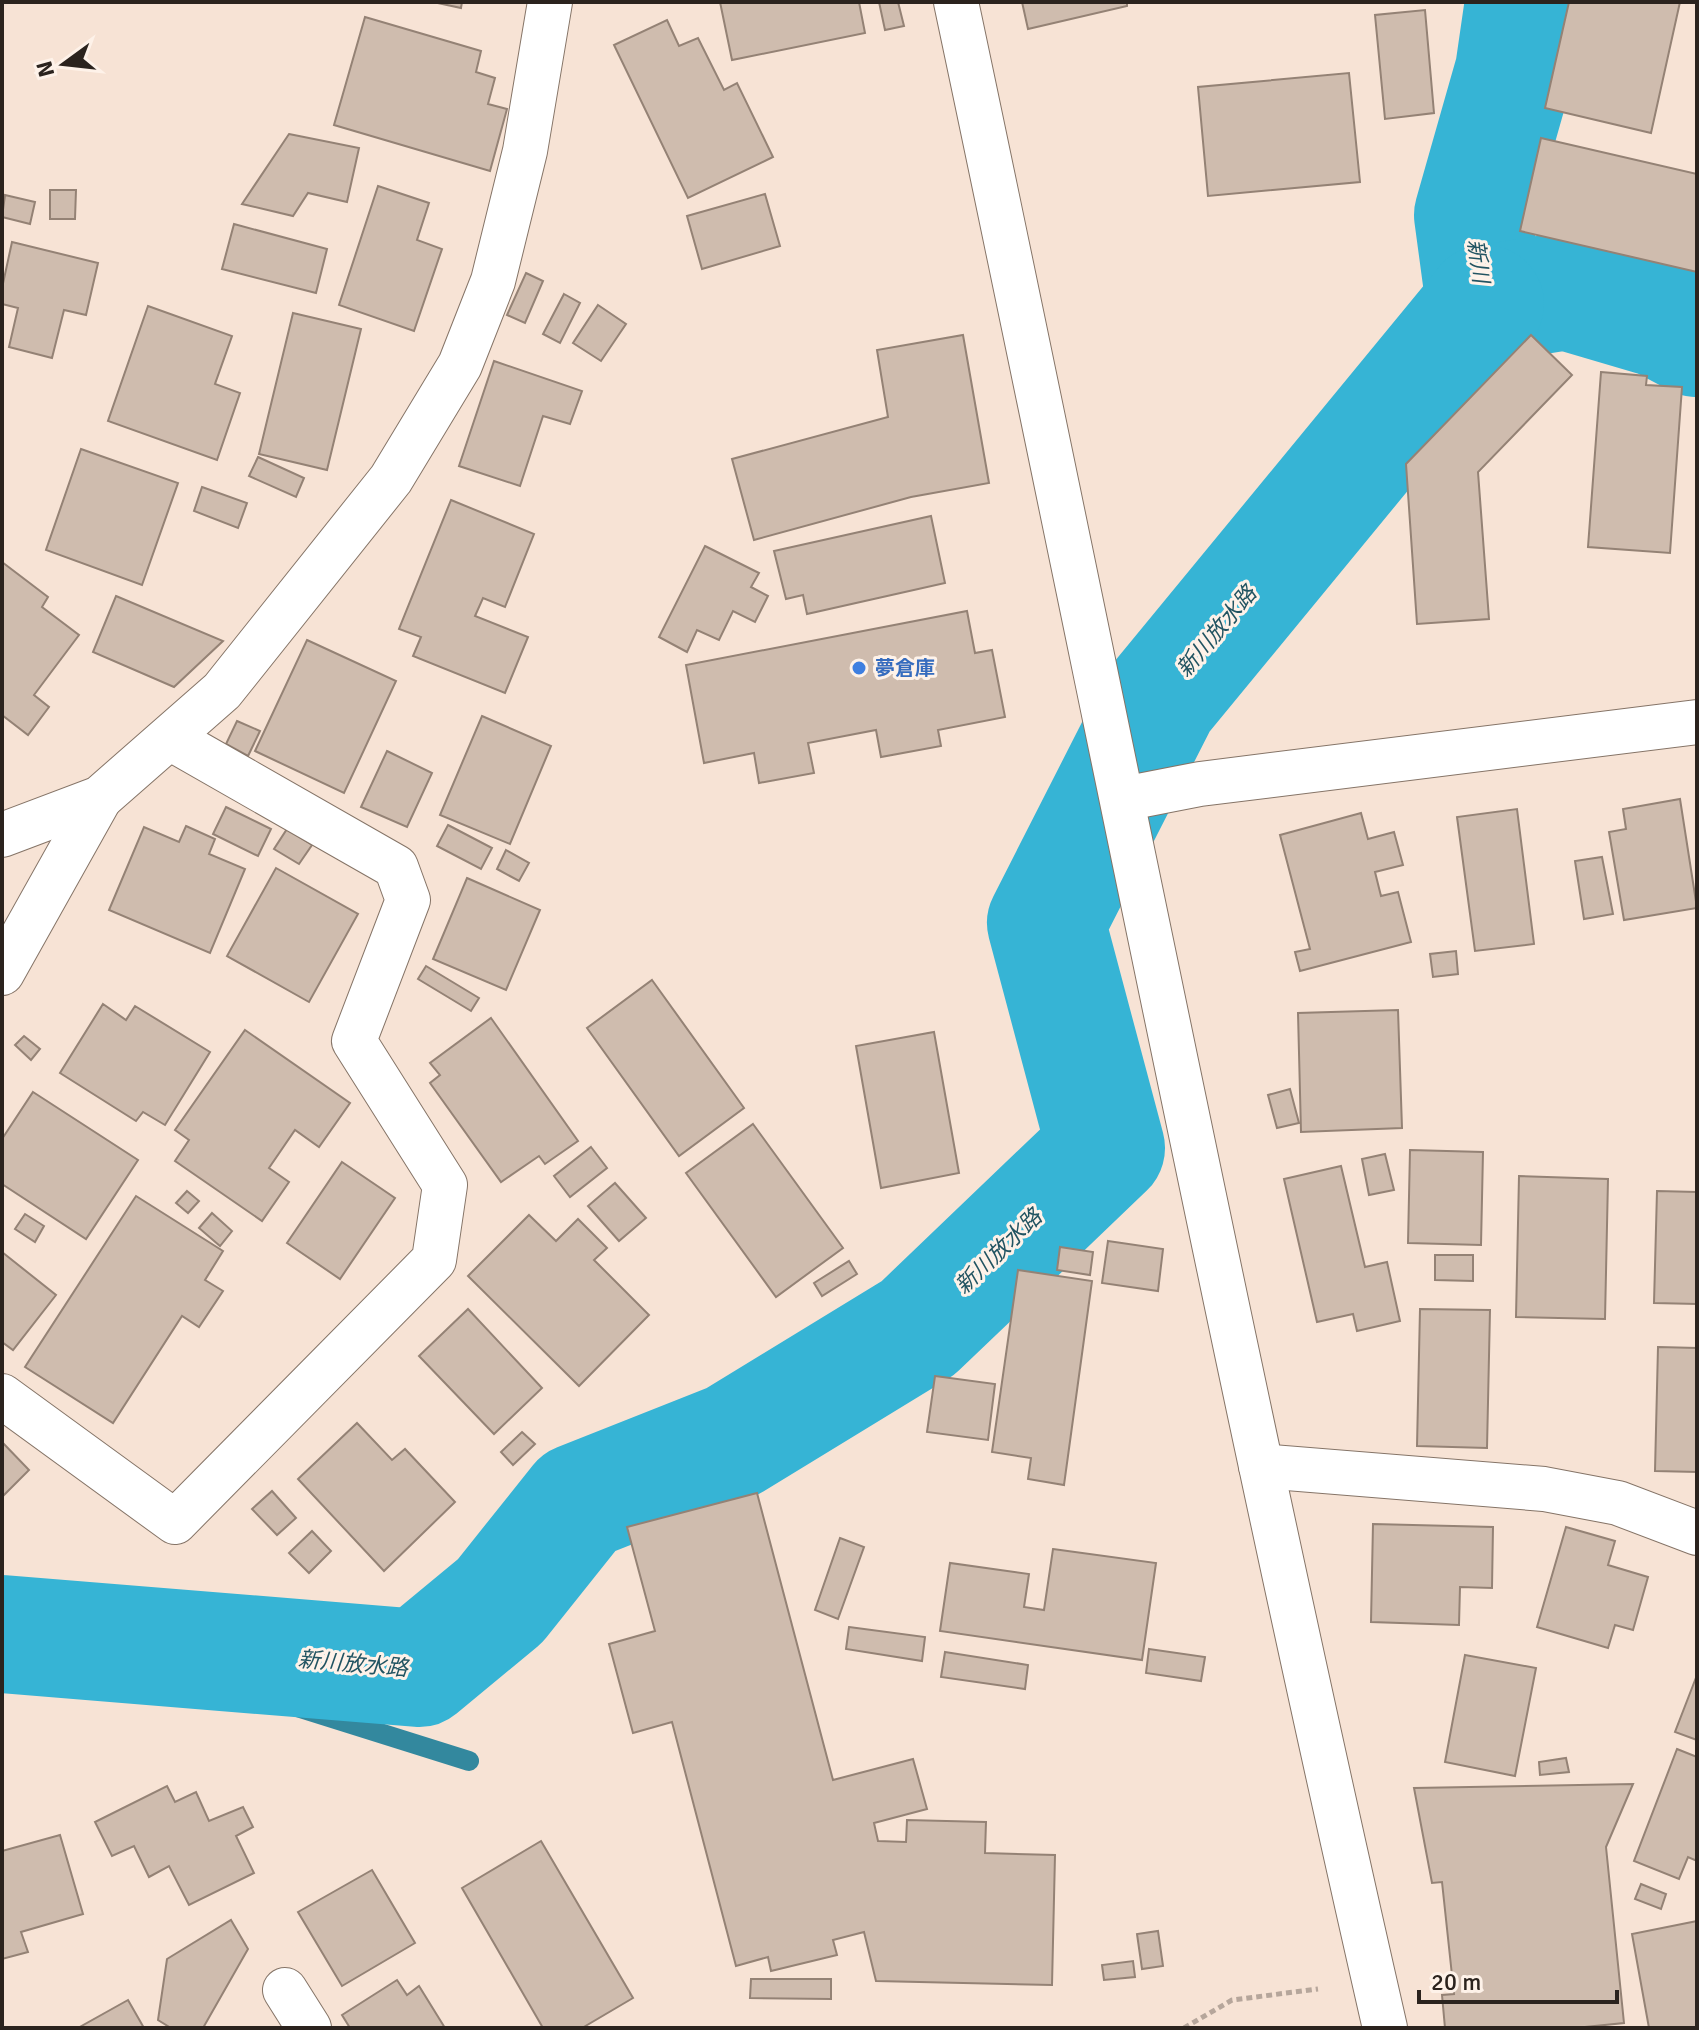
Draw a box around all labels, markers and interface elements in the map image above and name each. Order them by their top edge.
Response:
north arrow [24,24,104,104]
text: N [30,58,60,80]
water label: 新川 [1462,237,1495,287]
water label: 新川放水路 [1171,579,1263,682]
place label: 夢倉庫 [875,656,935,681]
marker: 夢倉庫 [850,659,868,677]
water label: 新川放水路 [949,1202,1049,1299]
water label: 新川放水路 [297,1645,411,1682]
scale bar [1419,1954,1617,2004]
text: 20 m [1431,1967,1481,1997]

